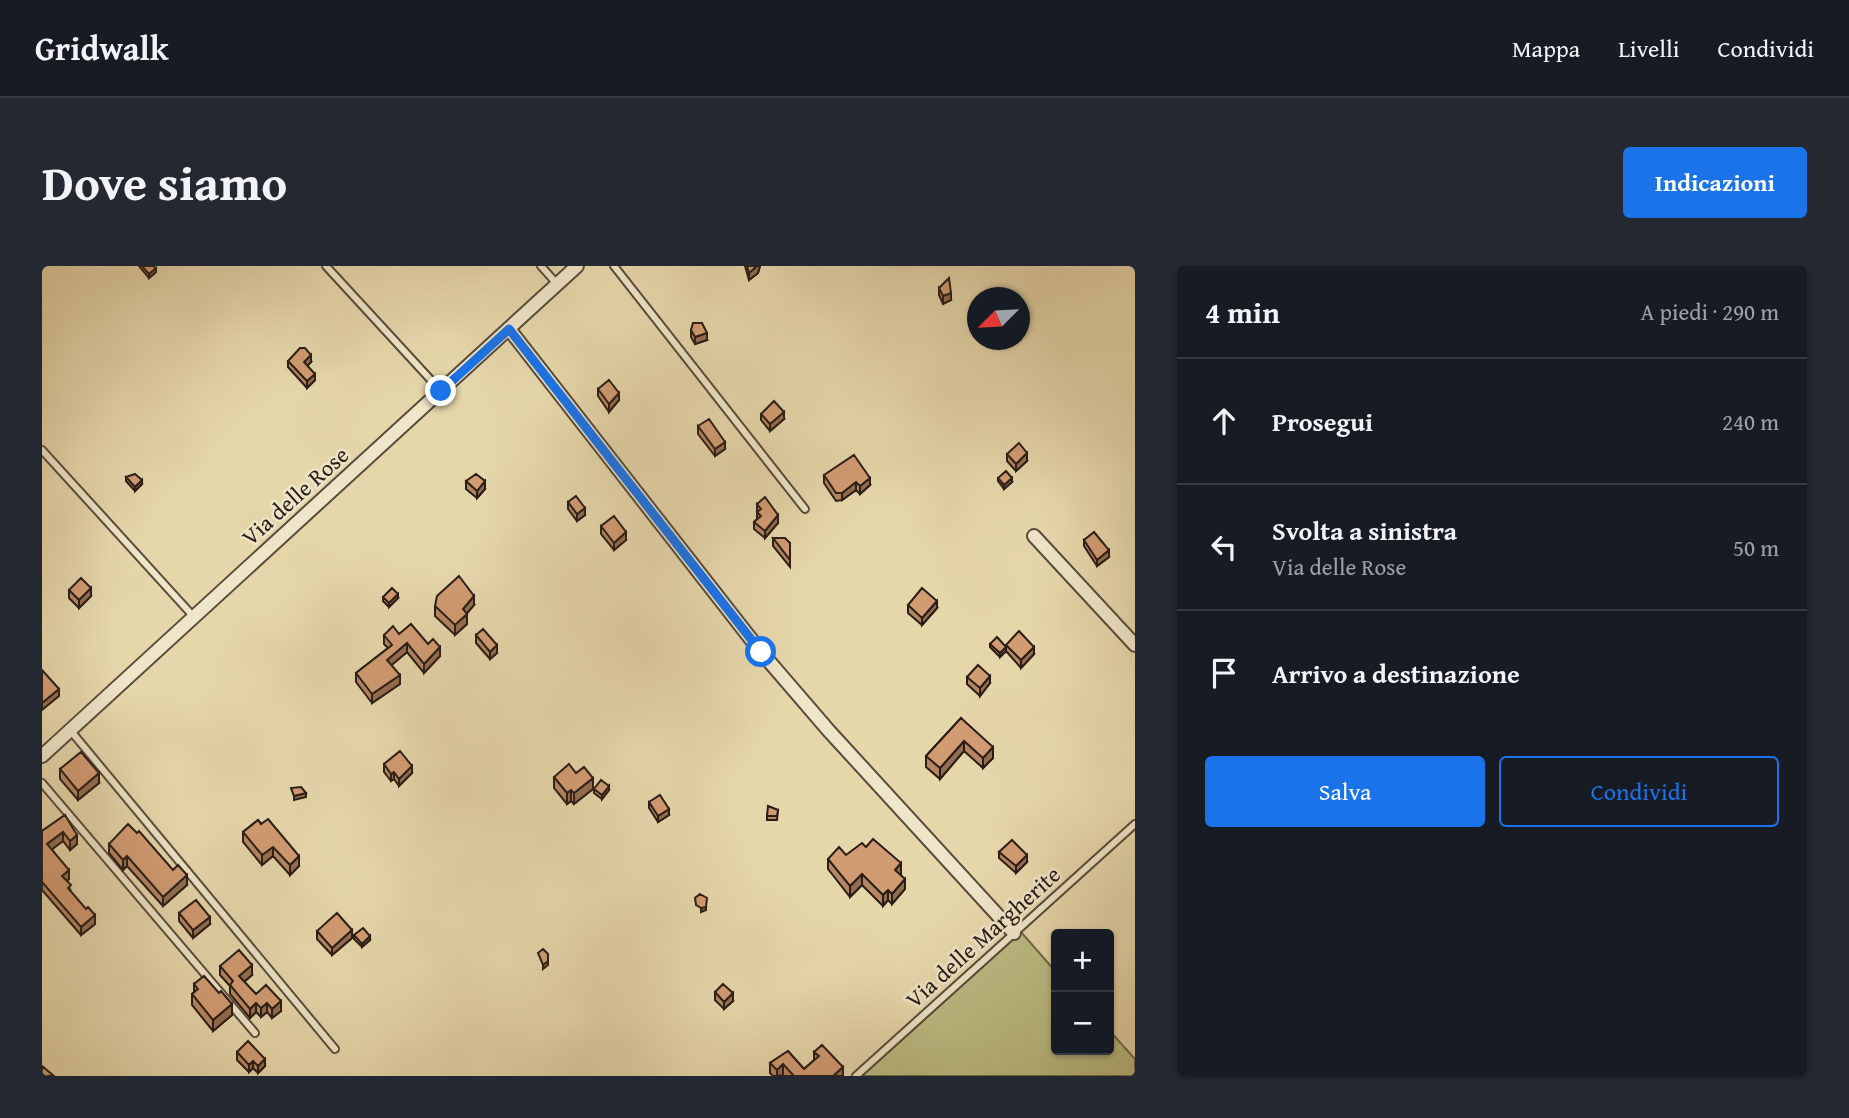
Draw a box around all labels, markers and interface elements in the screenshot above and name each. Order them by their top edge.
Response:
text: Gridwalk [35,24,169,72]
text: Mappa [1512,31,1580,66]
text: Livelli [1618,31,1679,66]
text: Condividi [1717,31,1814,66]
text: Dove siamo [42,146,287,218]
button: Indicazioni [1623,147,1807,218]
north arrow [967,287,1030,350]
text: 4 min [1205,290,1280,334]
text: A piedi · 290 m [1641,295,1779,328]
route end [425,375,456,406]
icon: ahead [1205,402,1243,440]
text: Prosegui [1272,402,1373,441]
text: 240 m [1722,405,1779,438]
street label: Via delle Rose [234,438,356,553]
text: Svolta a sinistra [1272,511,1457,550]
icon: left [1205,528,1243,566]
text: 50 m [1733,531,1779,564]
text: Via delle Rose [1272,550,1406,583]
route start [745,636,776,667]
icon: arrive [1205,654,1243,692]
text: Arrivo a destinazione [1272,654,1520,693]
button: Salva [1205,756,1485,827]
button: Condividi [1499,756,1779,827]
street label: Via delle Margherite [898,858,1067,1015]
map controls [1051,929,1114,1055]
button: + [1051,929,1114,992]
button: − [1051,992,1114,1055]

